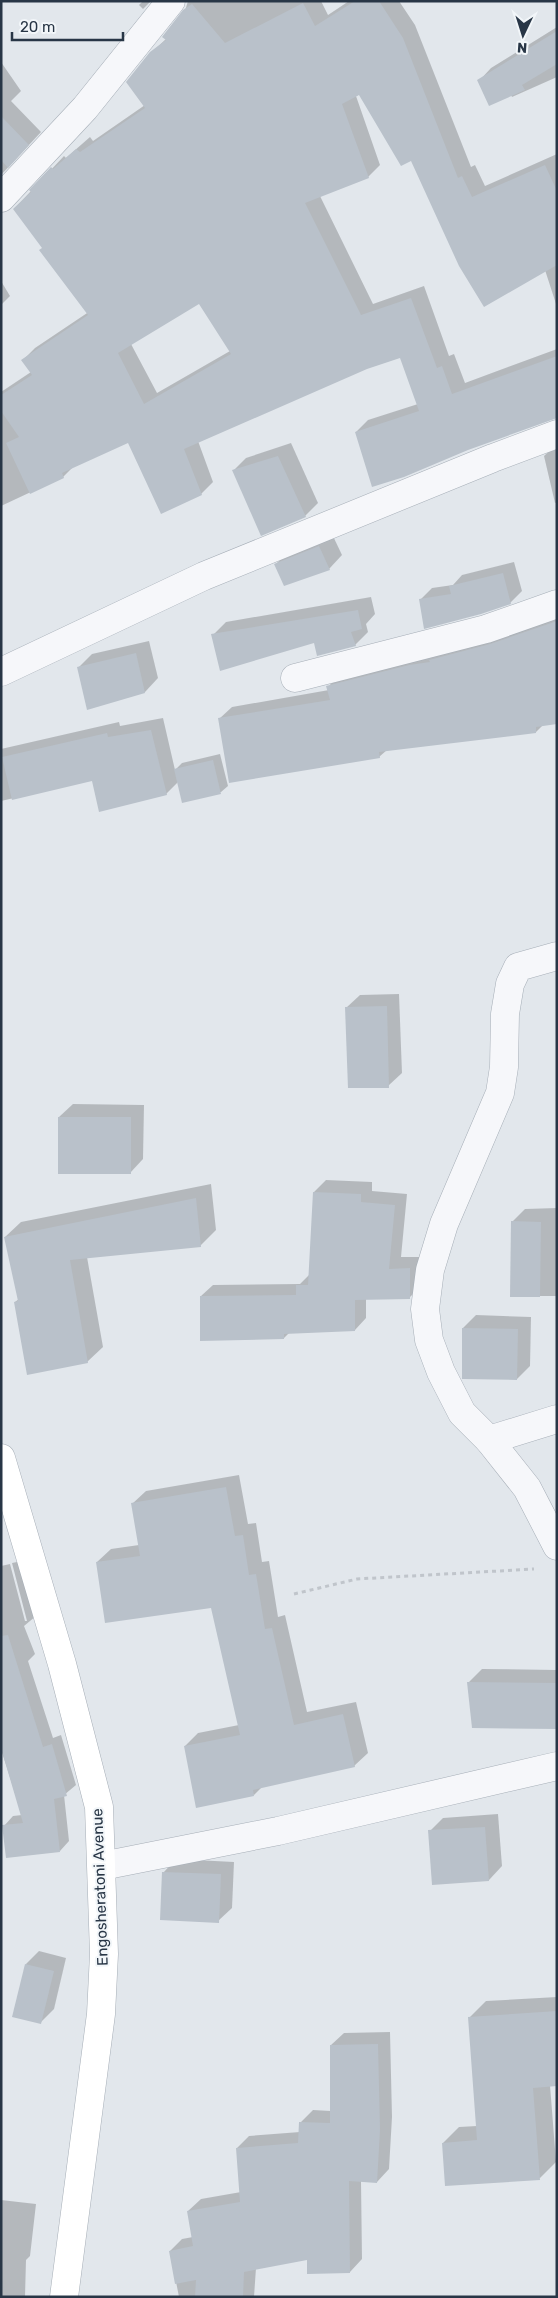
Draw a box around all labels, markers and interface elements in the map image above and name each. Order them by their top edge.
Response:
scale bar [12,10,124,42]
north arrow [498,10,548,60]
text: 20 m [20,18,55,36]
text: N [517,39,528,56]
street label: Engosheratoni Avenue [88,1808,112,1966]

